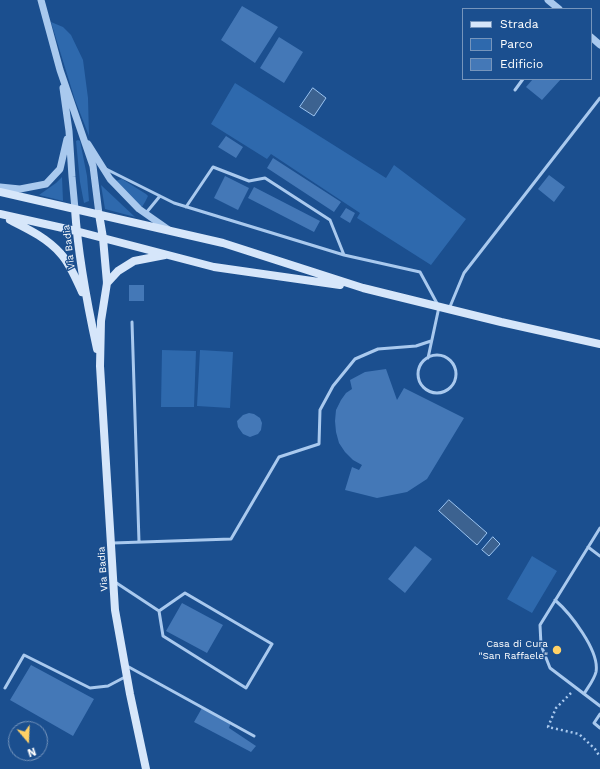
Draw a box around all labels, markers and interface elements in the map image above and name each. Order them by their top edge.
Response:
legend [462,8,592,80]
text: Strada [500,17,539,31]
text: Parco [500,37,533,51]
text: Edificio [500,57,543,71]
street label: Via Badia [60,224,78,270]
street label: Via Badia [95,546,111,592]
place label: Casa di Cura "San Raffaele" [478,638,548,662]
marker: Casa di Cura "San Raffaele" [551,644,563,656]
north arrow [8,721,48,761]
text: N [26,744,38,759]

